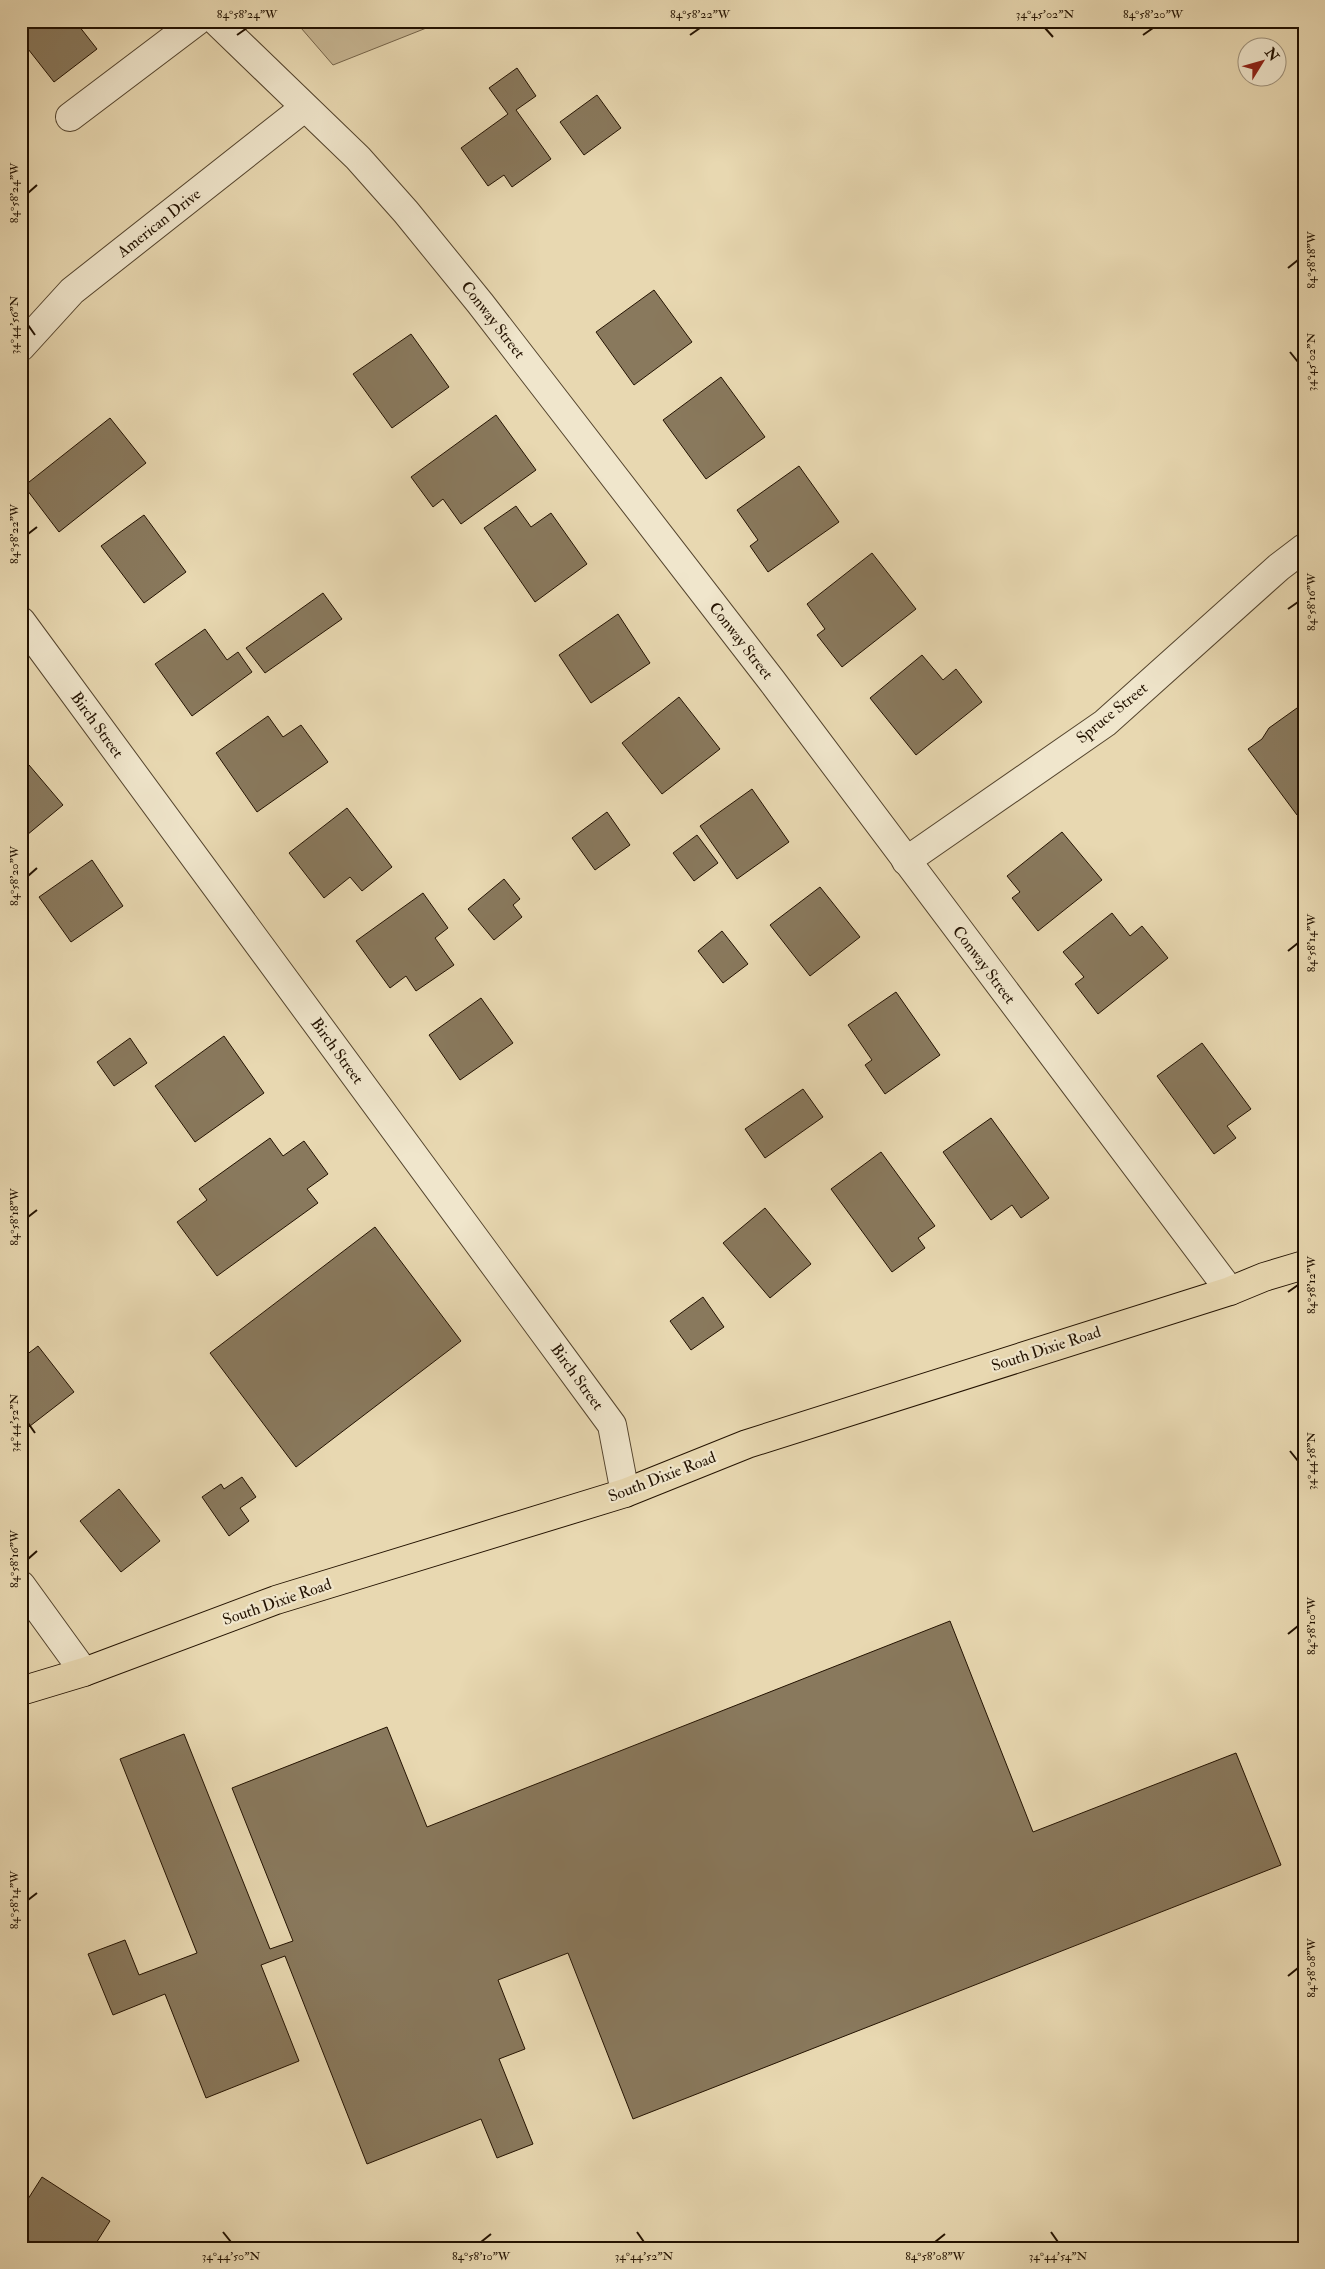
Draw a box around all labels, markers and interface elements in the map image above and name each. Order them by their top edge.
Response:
text: 84°58'24"W [217,7,278,22]
text: 84°58'22"W [670,7,731,22]
text: 34°45'02"N [1016,7,1074,22]
text: 84°58'20"W [1123,7,1184,22]
north arrow [1238,38,1288,88]
text: N [1261,44,1283,65]
text: 84°58'24"W [7,162,22,223]
street label: American Drive [112,184,205,262]
text: 84°58'18"W [1304,230,1319,289]
street label: Conway Street [457,277,529,363]
text: 34°44'56"N [7,295,22,354]
text: 34°45'02"N [1304,333,1319,391]
text: 84°58'22"W [7,503,22,564]
text: 84°58'16"W [1304,572,1319,631]
street label: Conway Street [705,598,777,684]
street label: Spruce Street [1072,678,1152,749]
street label: Birch Street [66,688,128,762]
text: 84°58'20"W [7,845,22,906]
text: 84°58'14"W [1304,913,1319,972]
street label: Conway Street [948,922,1020,1008]
street label: Birch Street [306,1014,368,1088]
text: 84°58'18"W [7,1187,22,1246]
text: 84°58'12"W [1304,1255,1319,1314]
street label: South Dixie Road [989,1322,1103,1376]
street label: Birch Street [546,1340,608,1414]
text: 34°44'52"N [7,1393,22,1452]
text: 34°44'58"N [1304,1432,1319,1490]
street label: South Dixie Road [605,1447,719,1507]
text: 84°58'16"W [7,1529,22,1588]
street label: South Dixie Road [220,1574,334,1630]
text: 84°58'10"W [1304,1596,1319,1655]
text: 84°58'14"W [7,1870,22,1929]
text: 84°58'08"W [1304,1937,1319,1998]
text: 34°44'50"N [202,2249,261,2264]
text: 84°58'10"W [452,2249,511,2264]
text: 34°44'52"N [615,2249,674,2264]
text: 84°58'08"W [905,2249,966,2264]
text: 34°44'54"N [1029,2249,1088,2264]

